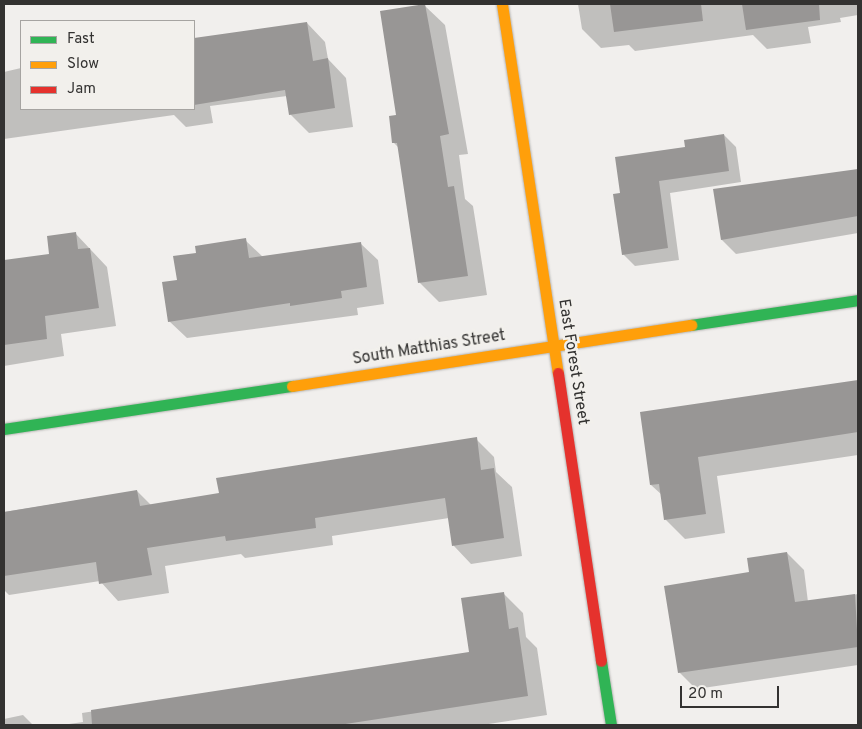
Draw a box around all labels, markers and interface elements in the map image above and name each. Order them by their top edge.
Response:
legend [20,20,195,110]
text: Fast [67,30,95,49]
text: Slow [67,55,99,74]
text: Jam [67,80,96,99]
street label: East Forest Street [554,298,592,426]
street label: South Matthias Street [351,326,507,370]
scale bar [682,676,781,708]
text: 20 m [688,685,723,704]

